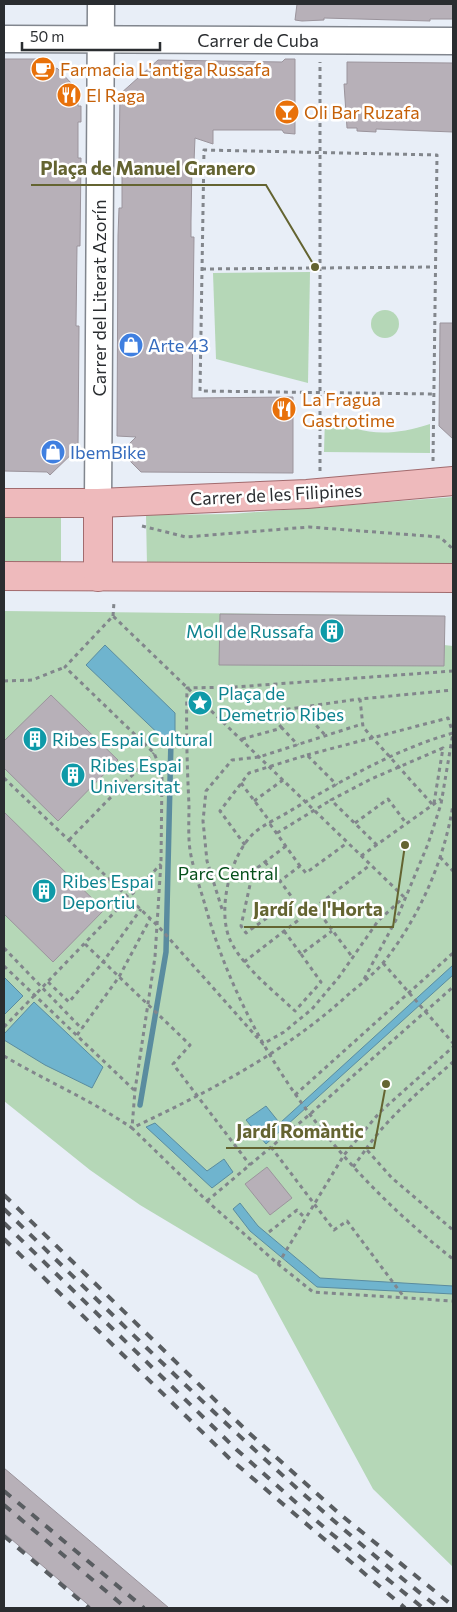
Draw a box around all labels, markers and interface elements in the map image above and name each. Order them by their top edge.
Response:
scale bar [22,20,160,52]
text: 50 m [30,27,64,45]
street label: Carrer de Cuba [197,29,319,51]
cafe icon: Farmacia L'antiga Russafa [30,56,56,82]
place label: Farmacia L'antiga Russafa [60,58,270,80]
restaurant icon: El Raga [56,82,82,108]
place label: El Raga [86,84,145,106]
bar icon: Oli Bar Ruzafa [274,99,300,125]
place label: Oli Bar Ruzafa [304,101,420,123]
callout: Plaça de Manuel Granero [31,151,266,185]
text: Plaça de Manuel Granero [40,156,256,179]
street label: Carrer del Literat Azorín [88,199,110,397]
shop icon: Arte 43 [118,332,144,358]
place label: Arte 43 [148,334,209,356]
place label: La Fragua Gastrotime [302,388,395,431]
restaurant icon: La Fragua Gastrotime [271,396,297,422]
shop icon: IbemBike [40,439,66,465]
place label: IbemBike [70,441,146,463]
street label: Carrer de les Filipines [189,479,363,509]
building icon: Moll de Russafa [319,618,345,644]
place label: Moll de Russafa [186,620,314,642]
place label: Plaça de Demetrio Ribes [218,682,344,725]
place icon: Plaça de Demetrio Ribes [187,690,213,716]
building icon: Ribes Espai Cultural [22,726,48,752]
place label: Ribes Espai Cultural [52,728,213,750]
place label: Ribes Espai Universitat [90,754,182,797]
building icon: Ribes Espai Universitat [60,762,86,788]
park label: Parc Central [178,862,278,884]
place label: Ribes Espai Deportiu [62,870,154,913]
building icon: Ribes Espai Deportiu [31,878,57,904]
callout: Jardí de l'Horta [244,893,393,927]
text: Jardí de l'Horta [253,897,383,920]
callout: Jardí Romàntic [226,1114,374,1148]
text: Jardí Romàntic [236,1119,364,1142]

